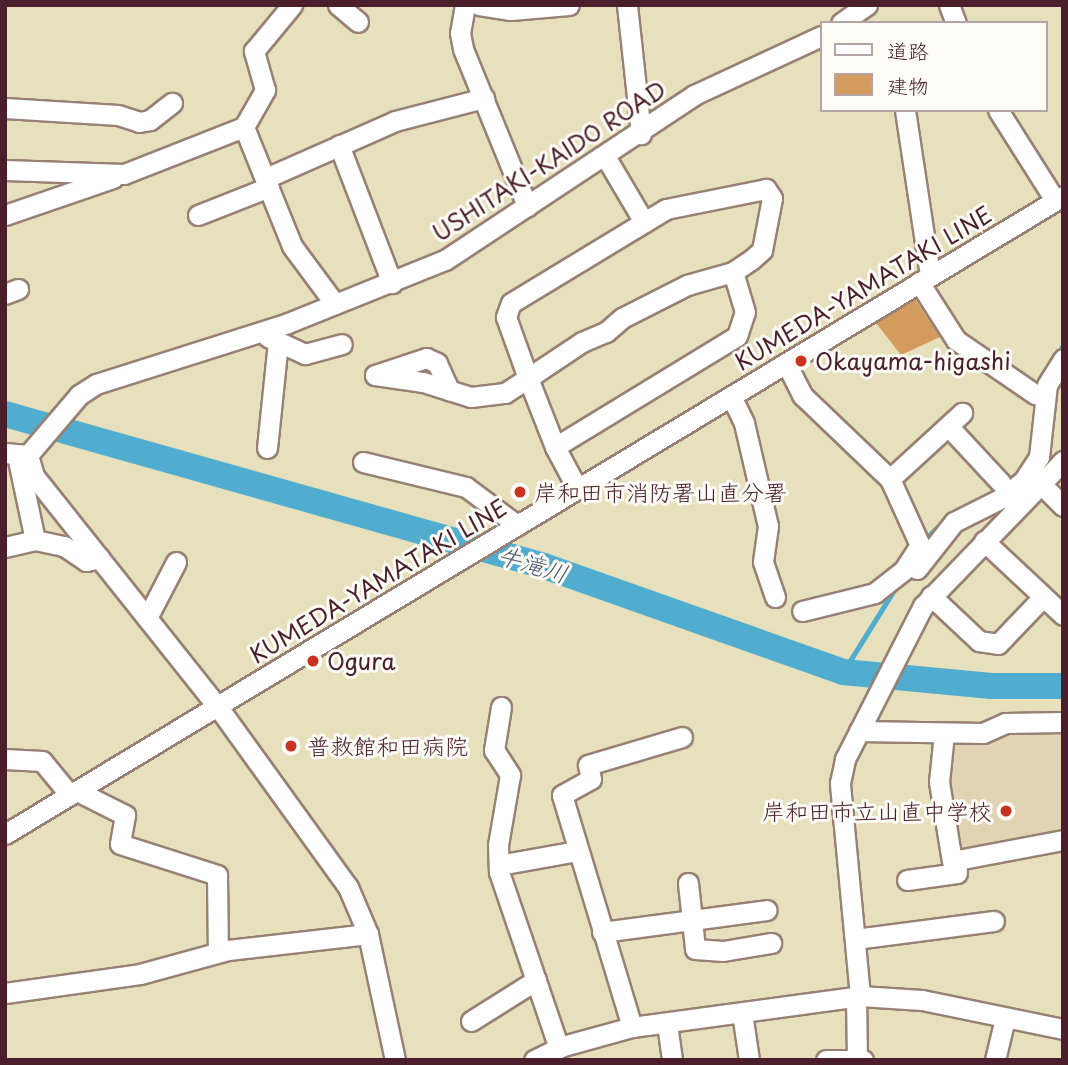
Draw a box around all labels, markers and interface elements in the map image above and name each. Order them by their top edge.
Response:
legend [820,21,1047,112]
text: 道路 [887,34,929,66]
text: 建物 [887,69,929,101]
street label: USHITAKI-KAIDO ROAD [426,74,672,248]
street label: KUMEDA-YAMATAKI LINE [730,200,996,376]
place label: Okayama-higashi [815,347,1011,375]
marker: Okayama-higashi [793,353,809,369]
place label: 岸和田市消防署山直分署 [534,478,787,506]
marker: 岸和田市消防署山直分署 [512,484,528,500]
street label: KUMEDA-YAMATAKI LINE [245,493,511,669]
water label: 牛滝川 [494,540,572,588]
place label: Ogura [327,647,396,675]
marker: Ogura [305,653,321,669]
place label: 普救館和田病院 [307,732,468,760]
marker: 普救館和田病院 [281,736,301,756]
place label: 岸和田市立山直中学校 [762,797,992,825]
marker: 岸和田市立山直中学校 [998,803,1014,819]

